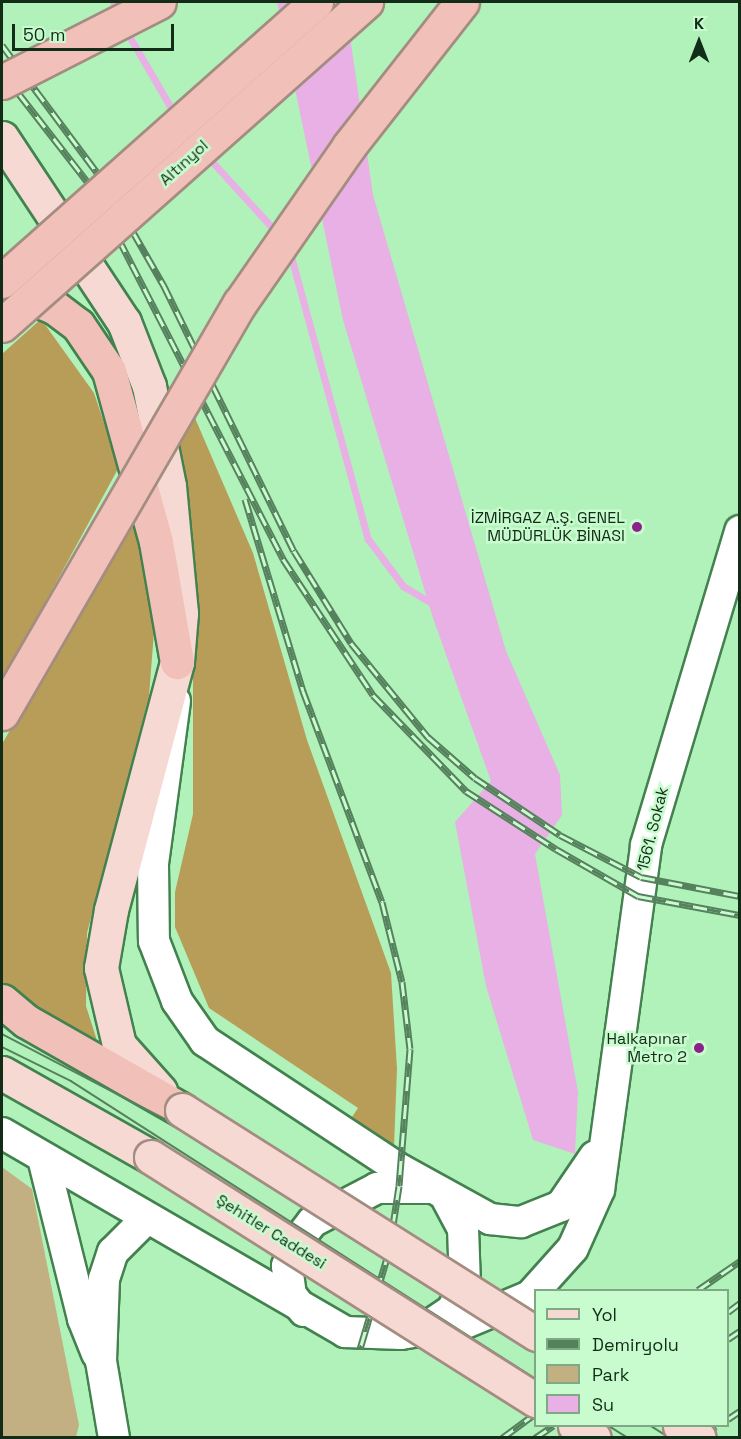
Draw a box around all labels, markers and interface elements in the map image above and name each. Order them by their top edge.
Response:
scale bar [15,12,177,50]
north arrow [669,12,729,72]
text: K [694,13,704,34]
text: 50 m [23,23,65,46]
street label: Altınyol [156,136,212,190]
place label: İZMİRGAZ A.Ş. GENEL MÜDÜRLÜK BİNASI [470,508,625,546]
marker: İZMİRGAZ A.Ş. GENEL MÜDÜRLÜK BİNASI [630,520,644,534]
street label: 1561. Sokak [633,785,673,873]
place label: Halkapınar Metro 2 [606,1029,687,1067]
marker: Halkapınar Metro 2 [692,1041,706,1055]
street label: Şehitler Caddesi [213,1191,329,1273]
legend [534,1289,729,1427]
text: Yol [592,1303,617,1326]
text: Demiryolu [592,1333,679,1356]
text: Park [592,1363,629,1386]
text: Su [592,1393,614,1416]

